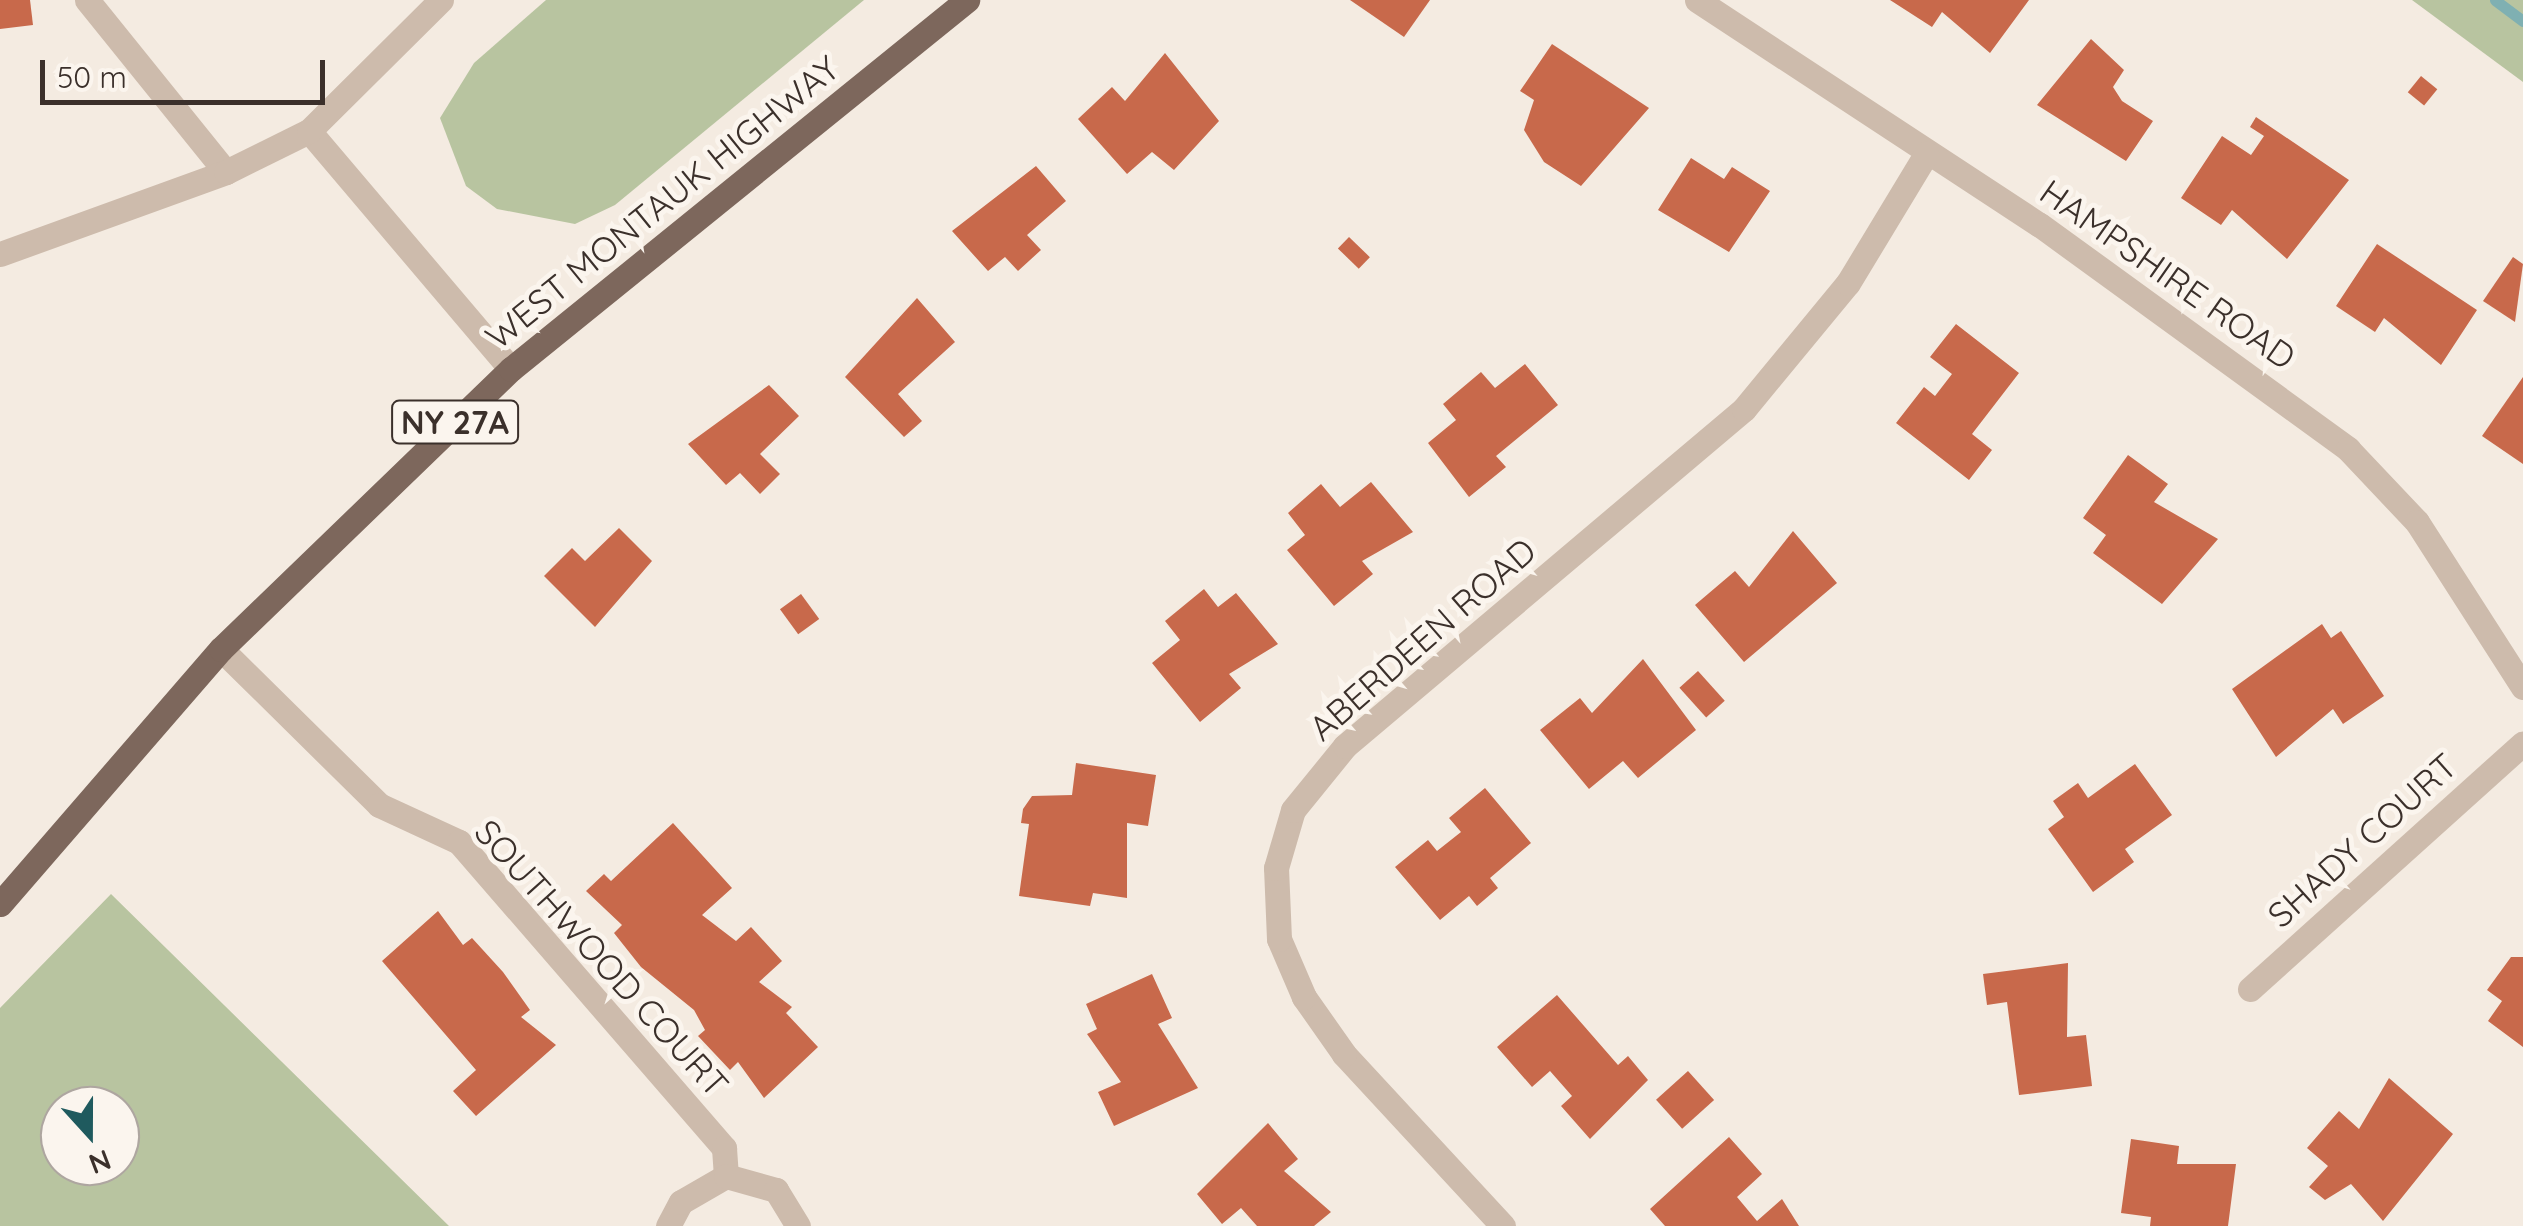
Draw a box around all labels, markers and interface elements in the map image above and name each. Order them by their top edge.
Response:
scale bar [45,40,330,102]
street label: WEST MONTAUK HIGHWAY [477,46,847,358]
text: 50 m [57,58,127,96]
street label: HAMPSHIRE ROAD [2032,170,2304,378]
road number: NY 27A [390,395,520,449]
street label: ABERDEEN ROAD [1300,529,1544,749]
street label: SHADY COURT [2259,744,2465,936]
street label: SOUTHWOOD COURT [466,811,738,1105]
north arrow [40,1086,140,1186]
text: N [84,1143,116,1183]

